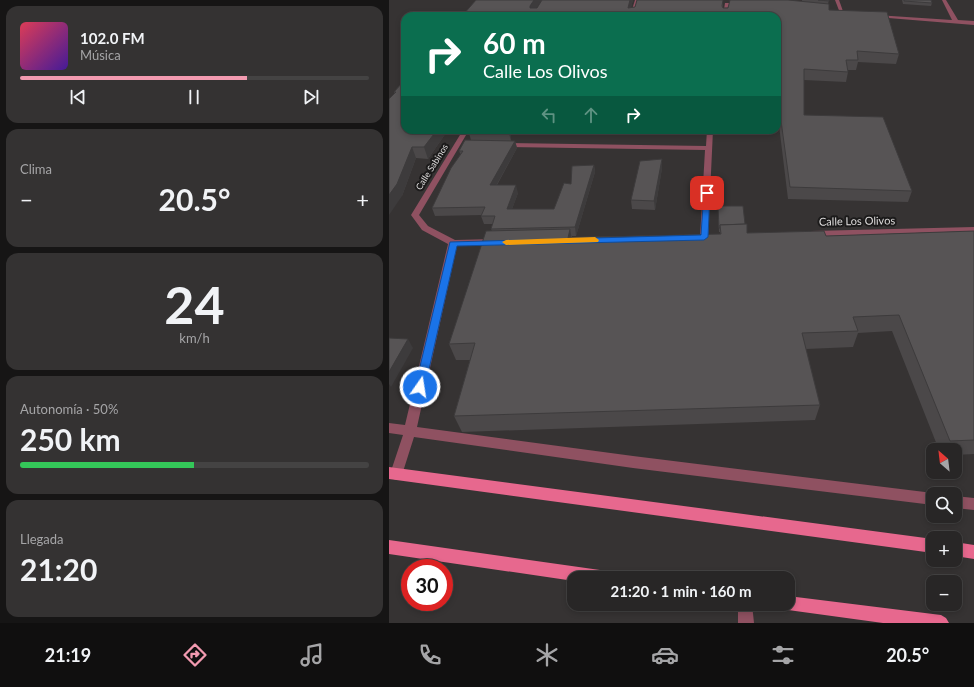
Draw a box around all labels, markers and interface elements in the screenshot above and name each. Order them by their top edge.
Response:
text: 60 m [483,26,546,60]
icon: right [417,28,469,80]
text: 102.0 FM [80,29,145,47]
text: Música [80,47,121,63]
text: Calle Los Olivos [483,60,608,82]
icon: previous [67,86,89,108]
icon: pause [183,86,205,108]
icon: next [300,86,322,108]
icon: left [538,104,560,126]
icon: ahead [580,104,602,126]
icon: right [622,104,644,126]
street label: Calle Sabinos [413,142,450,192]
text: Clima [20,161,52,177]
pin [690,176,724,210]
text: 20.5° [159,181,230,217]
icon: arrive [696,182,718,204]
text: − [20,186,33,213]
text: + [356,186,369,213]
street label: Calle Los Olivos [819,213,895,228]
text: 24 [164,273,225,335]
text: km/h [179,330,210,346]
position arrow [399,366,441,408]
text: Autonomía · 50% [20,401,118,417]
text: 250 km [20,421,121,457]
north arrow [926,443,962,479]
map controls [926,443,962,611]
button: search [926,487,962,523]
text: Llegada [20,531,64,547]
button: + [926,531,962,567]
text: 21:20 [20,551,97,587]
speed limit sign: 30 [401,559,453,611]
button: − [926,575,962,611]
text: 21:20 · 1 min · 160 m [611,582,751,600]
icon: directions [181,641,209,669]
icon: music [298,641,326,669]
icon: phone [416,641,444,669]
icon: climate [533,641,561,669]
icon: car [651,641,679,669]
icon: filters [769,641,797,669]
text: 21:19 [45,644,91,666]
text: 20.5° [886,644,929,666]

